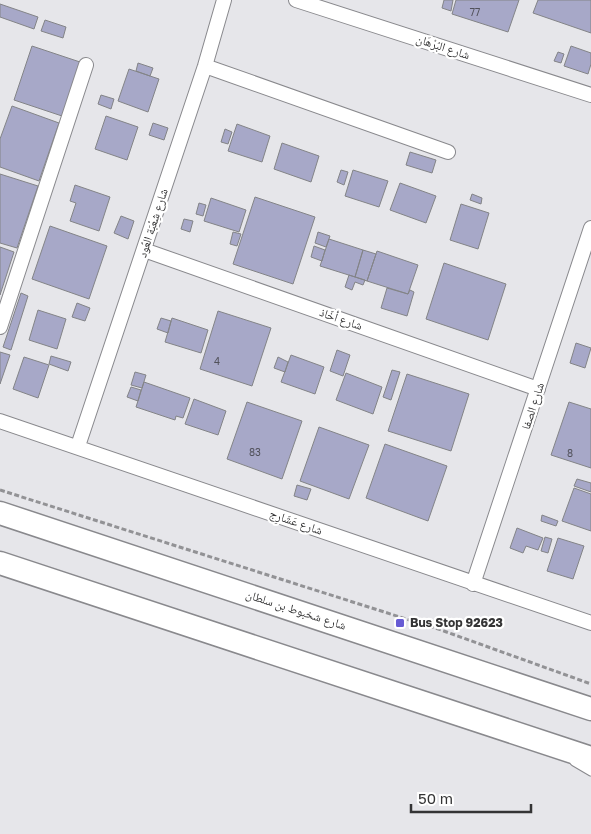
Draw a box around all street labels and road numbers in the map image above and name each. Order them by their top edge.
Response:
street label: شارع البُرْهَان [414,31,472,63]
street label: شارع شِعْبَة العُود [134,186,172,260]
street label: شارع أخّاذ [317,304,365,334]
street label: شارع الصفا [518,380,548,431]
street label: شارع عَشَارِج [267,505,325,539]
street label: شارع شخبوط بن سلطان [244,586,348,634]

